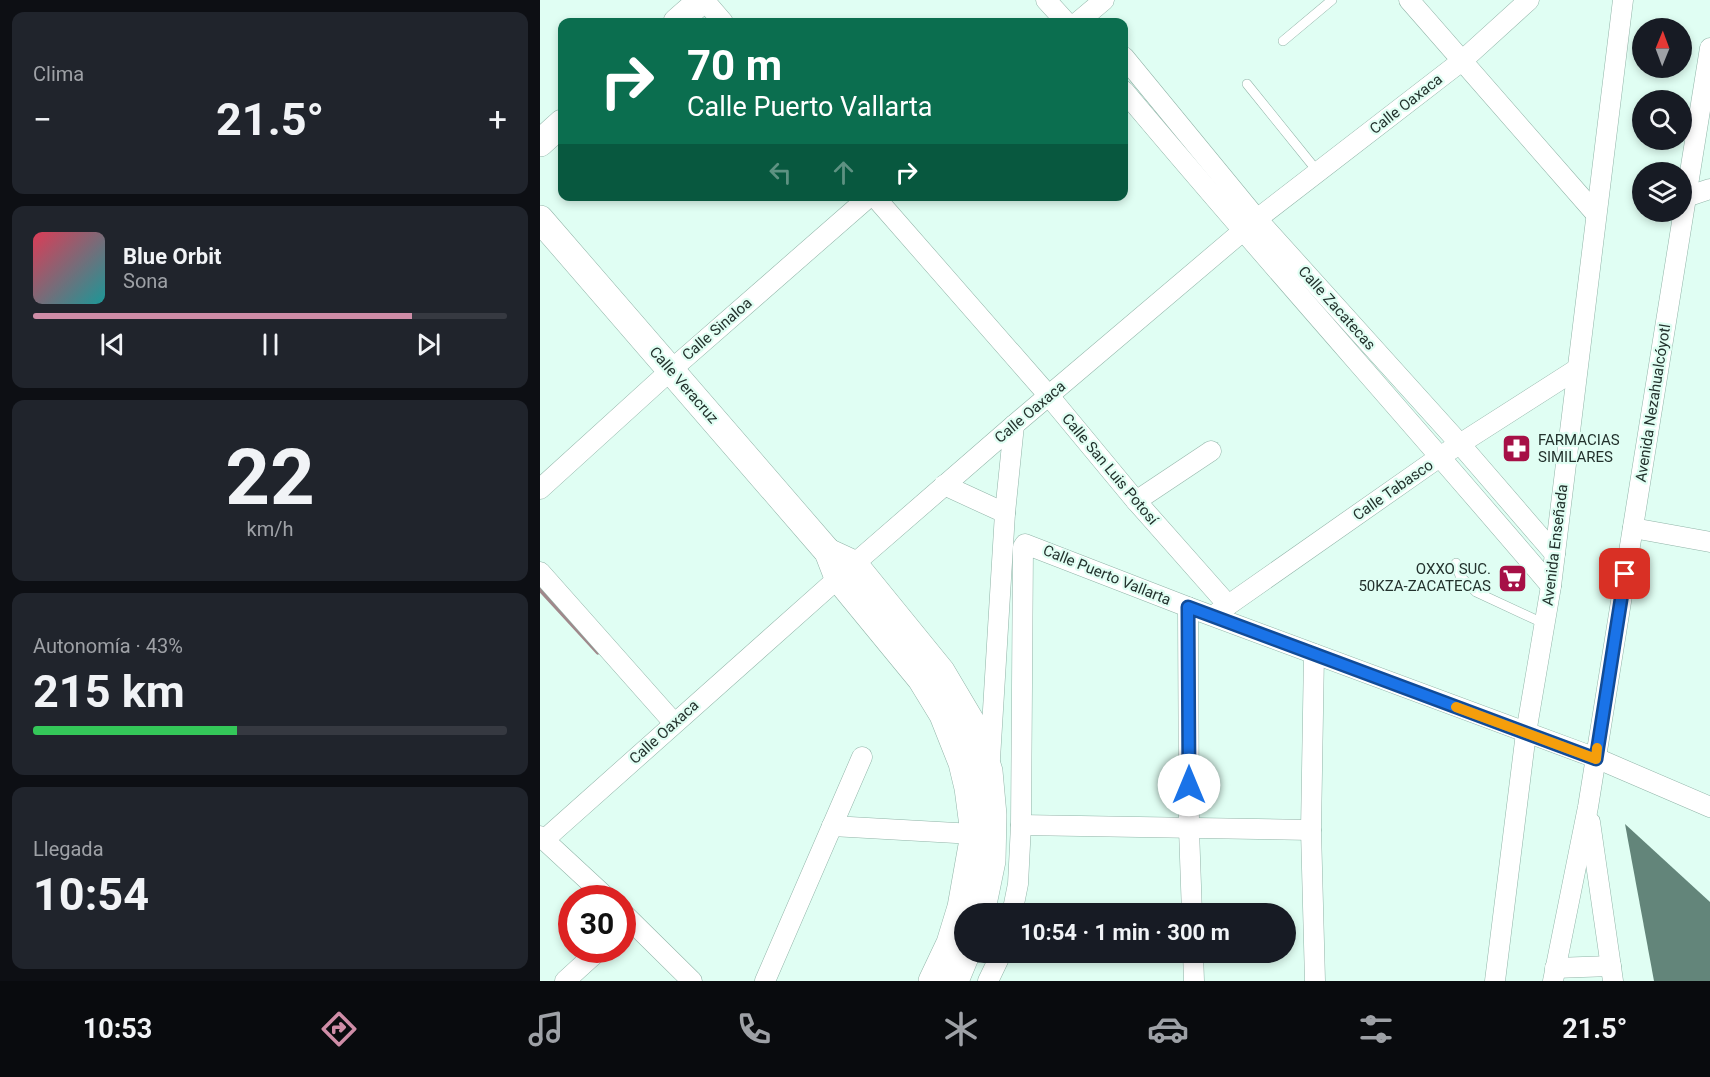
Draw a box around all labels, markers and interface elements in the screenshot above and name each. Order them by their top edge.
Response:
north arrow [1632,18,1692,78]
map controls [1632,18,1692,222]
text: 70 m [687,41,782,90]
icon: right [588,42,666,120]
text: Clima [33,62,84,86]
street label: Calle Oaxaca [1366,70,1446,138]
button: search [1632,90,1692,150]
text: Calle Puerto Vallarta [687,91,933,123]
text: 21.5° [216,93,324,146]
text: − [33,100,52,139]
text: + [488,100,507,139]
icon: left [764,156,797,189]
icon: ahead [827,156,860,189]
icon: right [890,156,923,189]
button: layers [1632,162,1692,222]
text: Blue Orbit [123,244,221,269]
street label: Calle Zacatecas [1295,262,1379,354]
text: Sona [123,269,168,293]
street label: Calle Sinaloa [679,294,755,364]
street label: Avenida Nezahualcóyotl [1632,323,1674,483]
icon: previous [96,328,129,361]
icon: pause [254,328,287,361]
icon: next [412,328,445,361]
street label: Calle Veracruz [646,343,722,427]
street label: Calle Oaxaca [991,377,1069,447]
street label: Calle San Luis Potosí [1058,410,1163,529]
place label: FARMACIAS SIMILARES [1538,431,1620,466]
text: 22 [225,432,315,523]
pharmacy icon: FARMACIAS SIMILARES [1501,433,1533,465]
street label: Calle Tabasco [1349,456,1437,524]
street label: Avenida Enseñada [1539,483,1571,607]
text: km/h [247,517,293,541]
street label: Calle Puerto Vallarta [1040,541,1174,609]
pin [1599,548,1650,599]
icon: arrive [1608,557,1641,590]
place label: OXXO SUC. 50KZA-ZACATECAS [1358,560,1491,595]
supermarket icon: OXXO SUC. 50KZA-ZACATECAS [1496,562,1528,594]
text: Autonomía · 43% [33,634,183,658]
text: 215 km [33,665,185,718]
street label: Calle Oaxaca [626,696,702,768]
position arrow [1157,753,1221,817]
text: Llegada [33,837,104,861]
text: 10:54 [33,868,149,921]
speed limit sign: 30 [558,885,636,963]
text: 10:54 · 1 min · 300 m [1020,920,1230,945]
icon: directions [318,1008,360,1050]
icon: music [525,1008,567,1050]
icon: phone [733,1008,775,1050]
icon: climate [940,1008,982,1050]
icon: car [1147,1008,1189,1050]
icon: filters [1355,1008,1397,1050]
text: 10:53 [83,1013,152,1045]
text: 21.5° [1562,1013,1627,1045]

